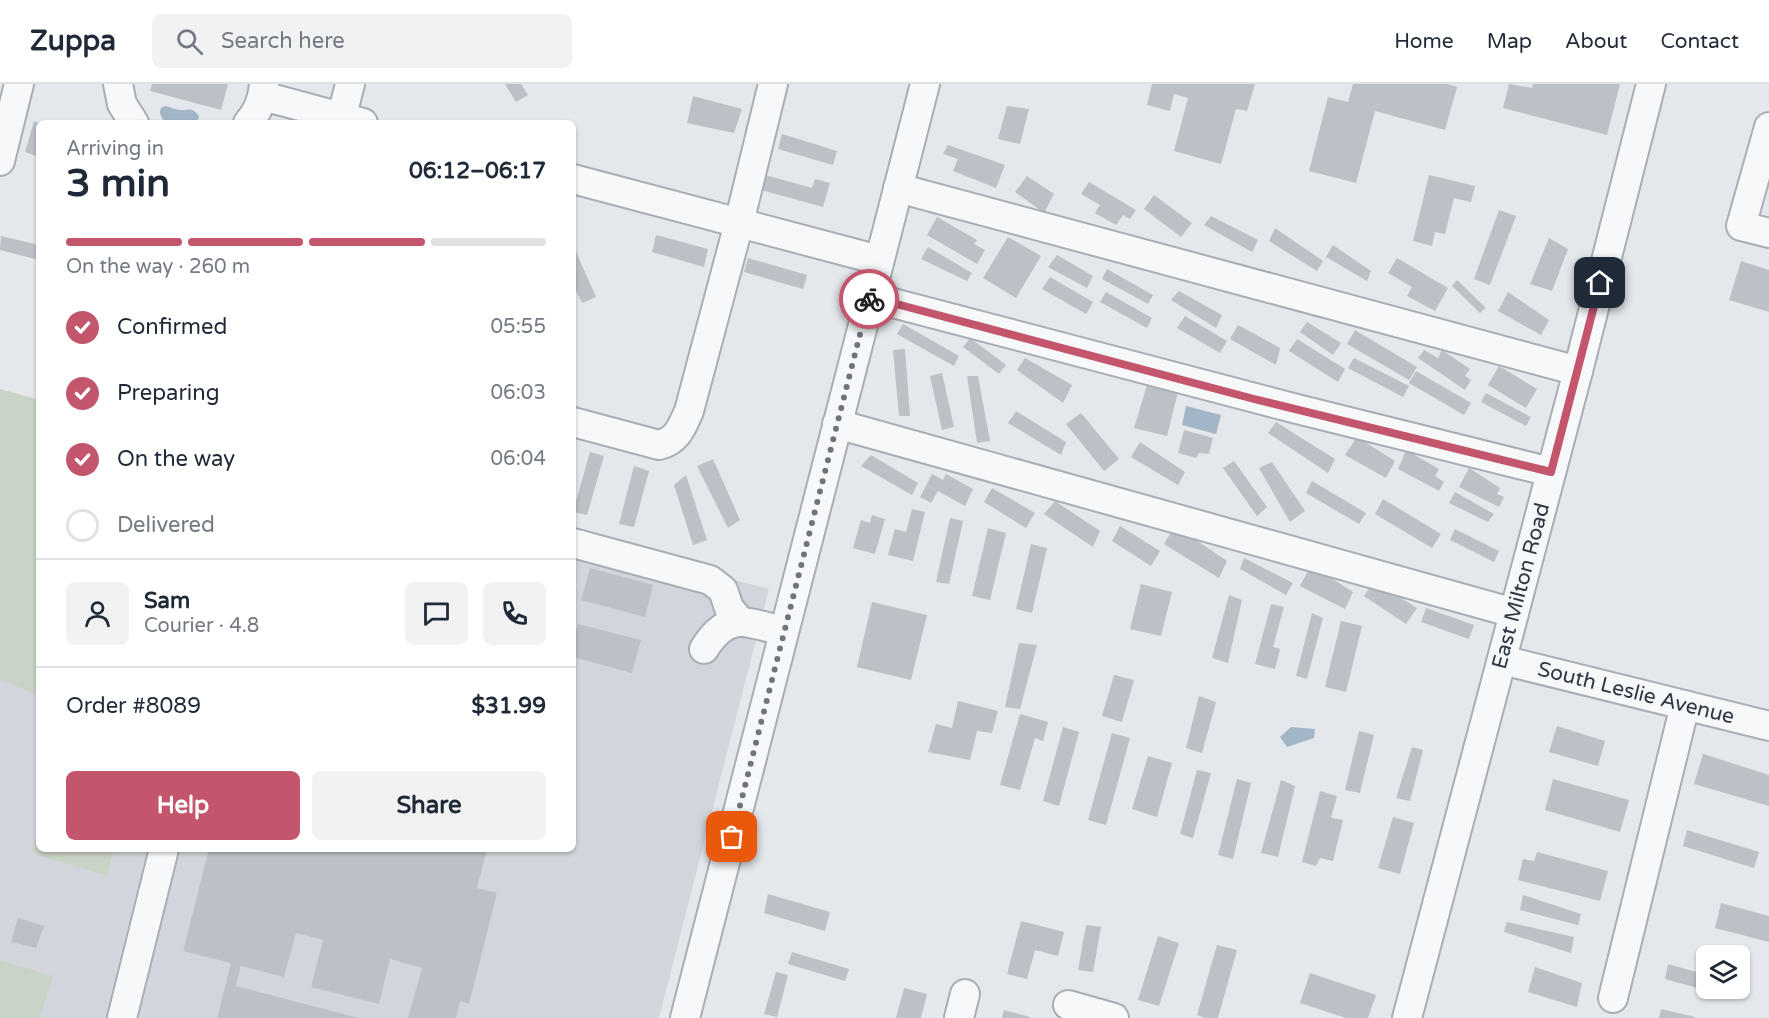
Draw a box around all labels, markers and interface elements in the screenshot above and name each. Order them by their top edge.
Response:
search box [152,14,572,68]
text: Zuppa [30,24,116,58]
icon: search [173,25,206,58]
text: Search here [221,28,345,54]
text: Home [1394,29,1454,54]
text: Map [1487,29,1532,54]
text: About [1565,29,1627,54]
text: Contact [1660,29,1739,54]
text: Arriving in [66,137,164,161]
text: 06:12–06:17 [409,158,546,184]
text: 3 min [66,160,170,207]
text: On the way · 260 m [66,255,250,279]
pin [1574,257,1625,308]
icon: home [1583,266,1616,299]
courier [839,269,899,329]
icon: bike [853,283,886,316]
icon: check [66,311,99,344]
text: Confirmed [117,314,227,340]
text: 05:55 [491,315,546,339]
icon: check [66,377,99,410]
text: Preparing [117,380,220,406]
text: 06:03 [491,381,546,405]
icon: check [66,443,99,476]
text: On the way [117,446,235,472]
text: 06:04 [491,447,546,471]
street label: East Milton Road [1487,500,1555,672]
text: Delivered [117,512,215,538]
button: person [66,582,129,645]
button: chat [405,582,468,645]
button: phone [483,582,546,645]
text: Sam [144,588,190,614]
text: Courier · 4.8 [144,614,259,638]
street label: South Leslie Avenue [1535,656,1737,730]
text: Order #8089 [66,693,201,719]
text: $31.99 [471,693,546,719]
button: Help [66,771,300,840]
button: Share [312,771,546,840]
pin [706,811,757,862]
icon: bag [715,820,748,853]
map controls [1696,945,1750,999]
button: layers [1696,945,1750,999]

